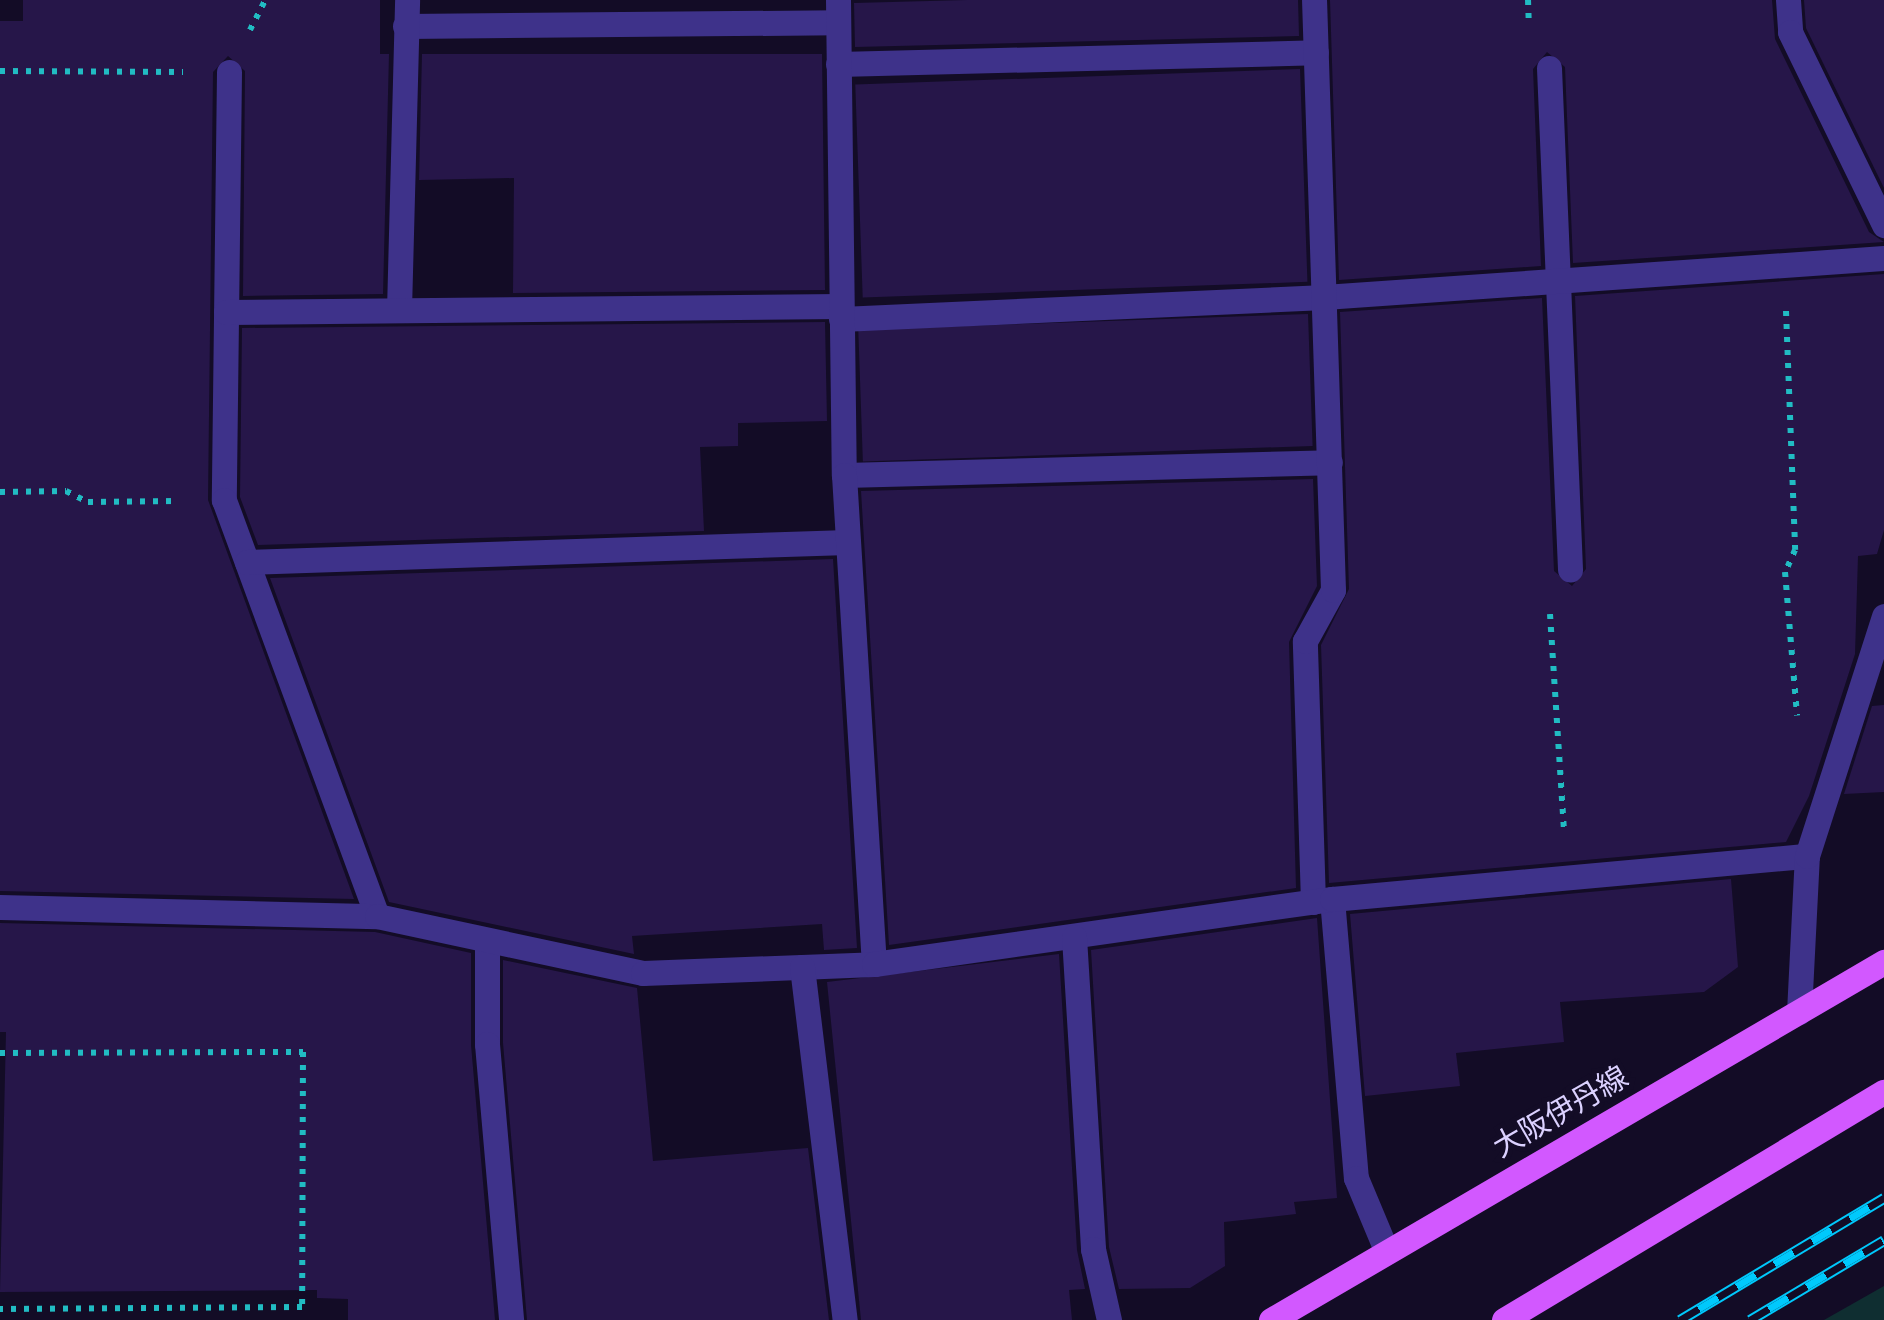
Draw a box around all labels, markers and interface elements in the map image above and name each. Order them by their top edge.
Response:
street label: 大阪伊丹線 [1487,1060,1635,1166]

